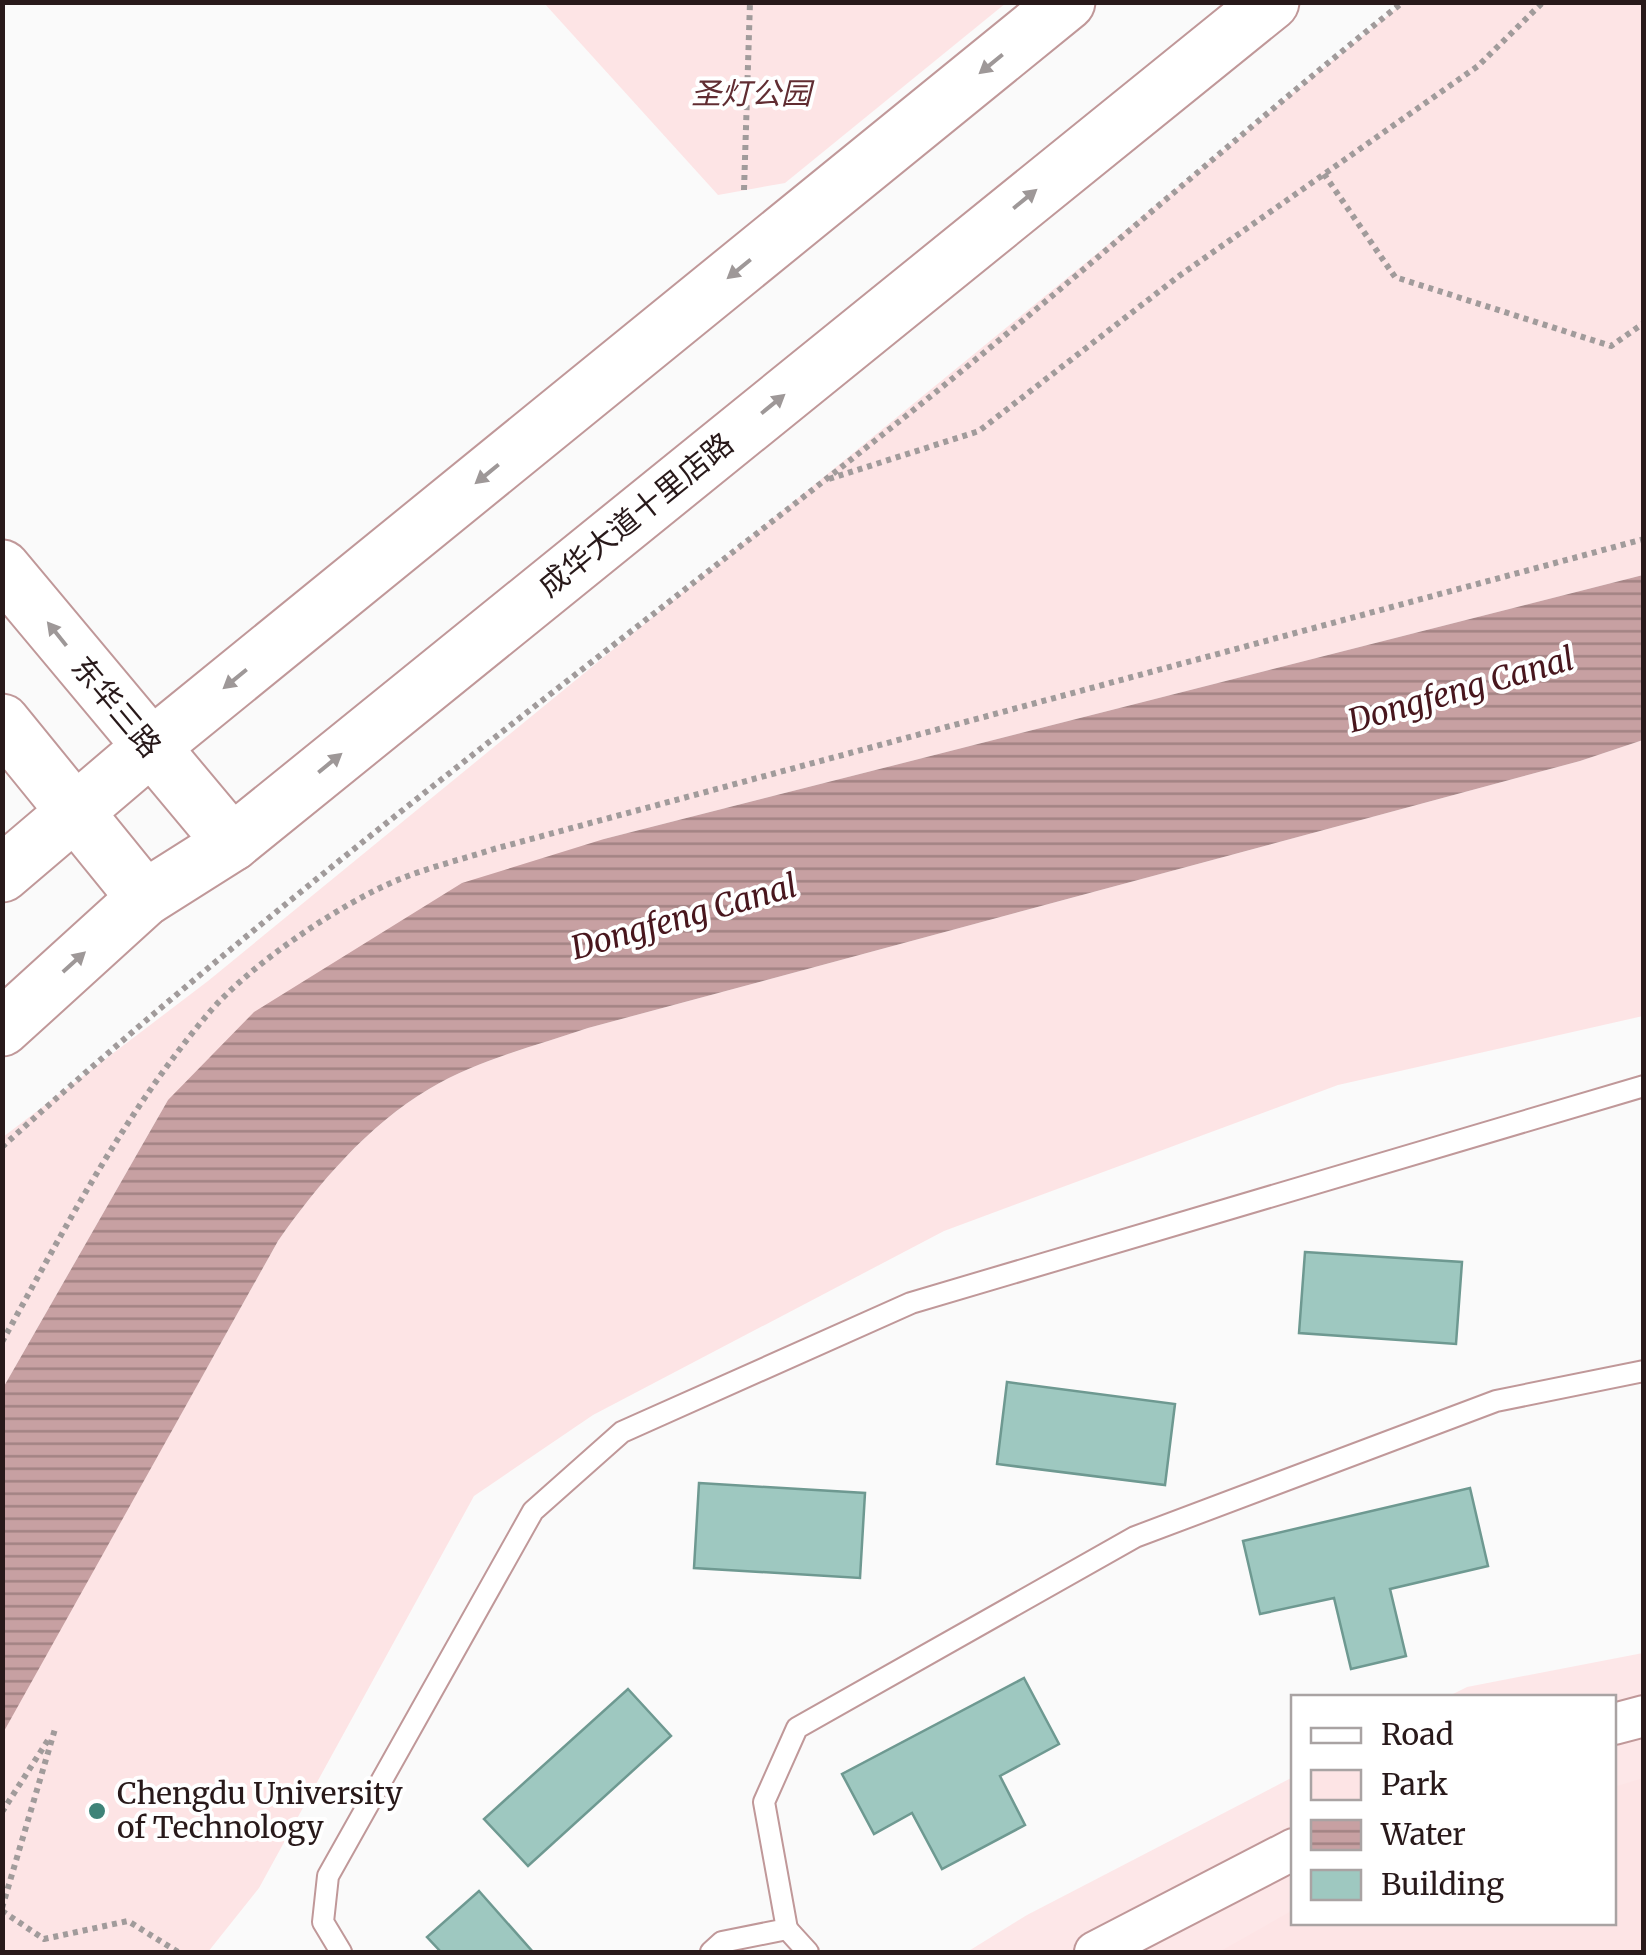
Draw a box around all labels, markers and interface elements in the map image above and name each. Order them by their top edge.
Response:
one-way arrow [979,53,1004,74]
park label: 圣灯公园 [691,74,815,112]
one-way arrow [1013,189,1038,210]
one-way arrow [727,258,752,279]
one-way arrow [760,394,786,415]
street label: 成华大道十里店路 [530,424,741,605]
one-way arrow [474,463,500,484]
one-way arrow [47,622,68,647]
water label: Dongfeng Canal [1342,639,1579,742]
street label: 东华三路 [64,648,170,765]
one-way arrow [222,668,247,689]
one-way arrow [318,753,343,774]
water label: Dongfeng Canal [565,866,802,969]
one-way arrow [62,951,86,974]
legend [1291,1695,1616,1925]
text: Road [1381,1715,1454,1753]
text: Park [1381,1765,1448,1803]
place label: Chengdu University of Technology [117,1774,403,1846]
marker: Chengdu University of Technology [86,1800,108,1822]
text: Water [1380,1815,1466,1853]
text: Building [1381,1865,1504,1903]

